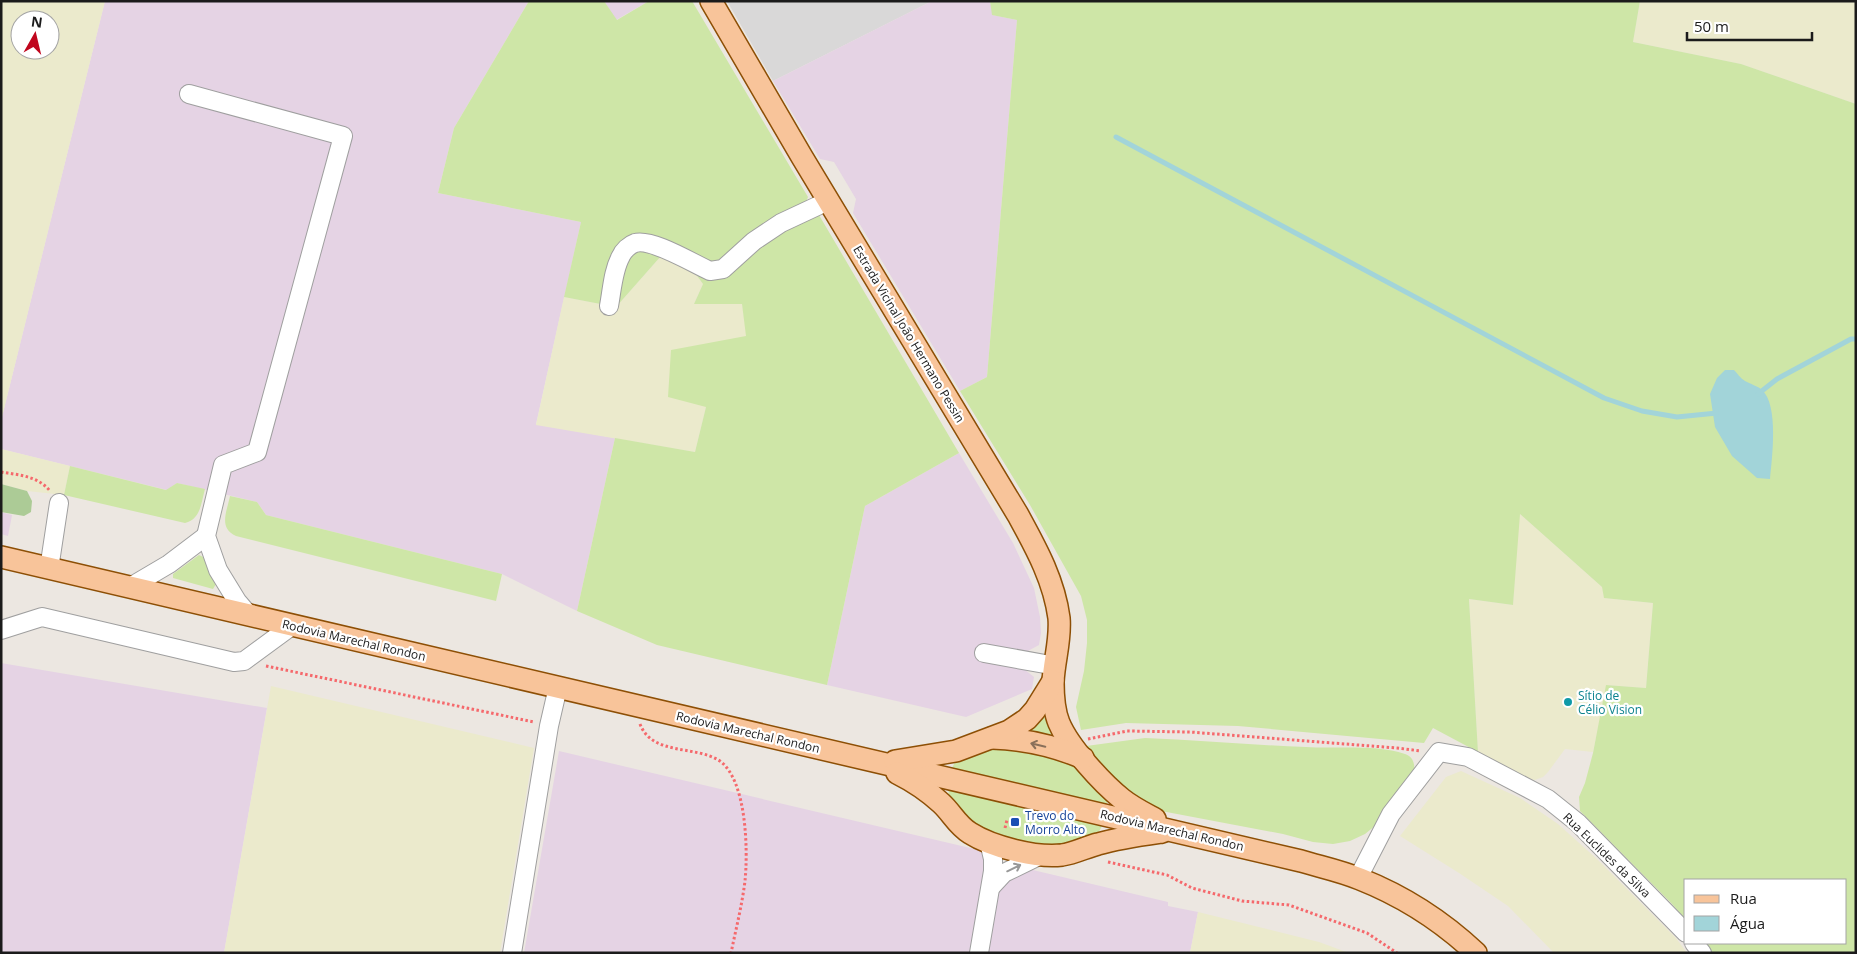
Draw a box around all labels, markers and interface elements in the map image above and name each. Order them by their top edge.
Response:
north arrow [10,10,60,60]
scale bar [1687,10,1812,42]
text: N [30,11,44,32]
text: 50 m [1694,16,1729,36]
street label: Estrada Vicinal João Hermano Pessin [849,242,969,426]
street label: Rodovia Marechal Rondon [281,615,427,665]
place label: Sítio de Célio Vision [1578,687,1642,718]
marker: Sítio de Célio Vision [1562,696,1574,708]
street label: Rodovia Marechal Rondon [675,707,821,757]
one-way arrow [1030,740,1046,749]
street label: Rodovia Marechal Rondon [1099,805,1245,855]
place label: Trevo do Morro Alto [1025,807,1085,838]
street label: Rua Euclides da Silva [1559,809,1655,901]
marker: Trevo do Morro Alto [1009,816,1021,828]
one-way arrow [1006,863,1021,872]
legend [1684,879,1847,944]
text: Rua [1730,888,1757,908]
text: Água [1730,913,1765,933]

